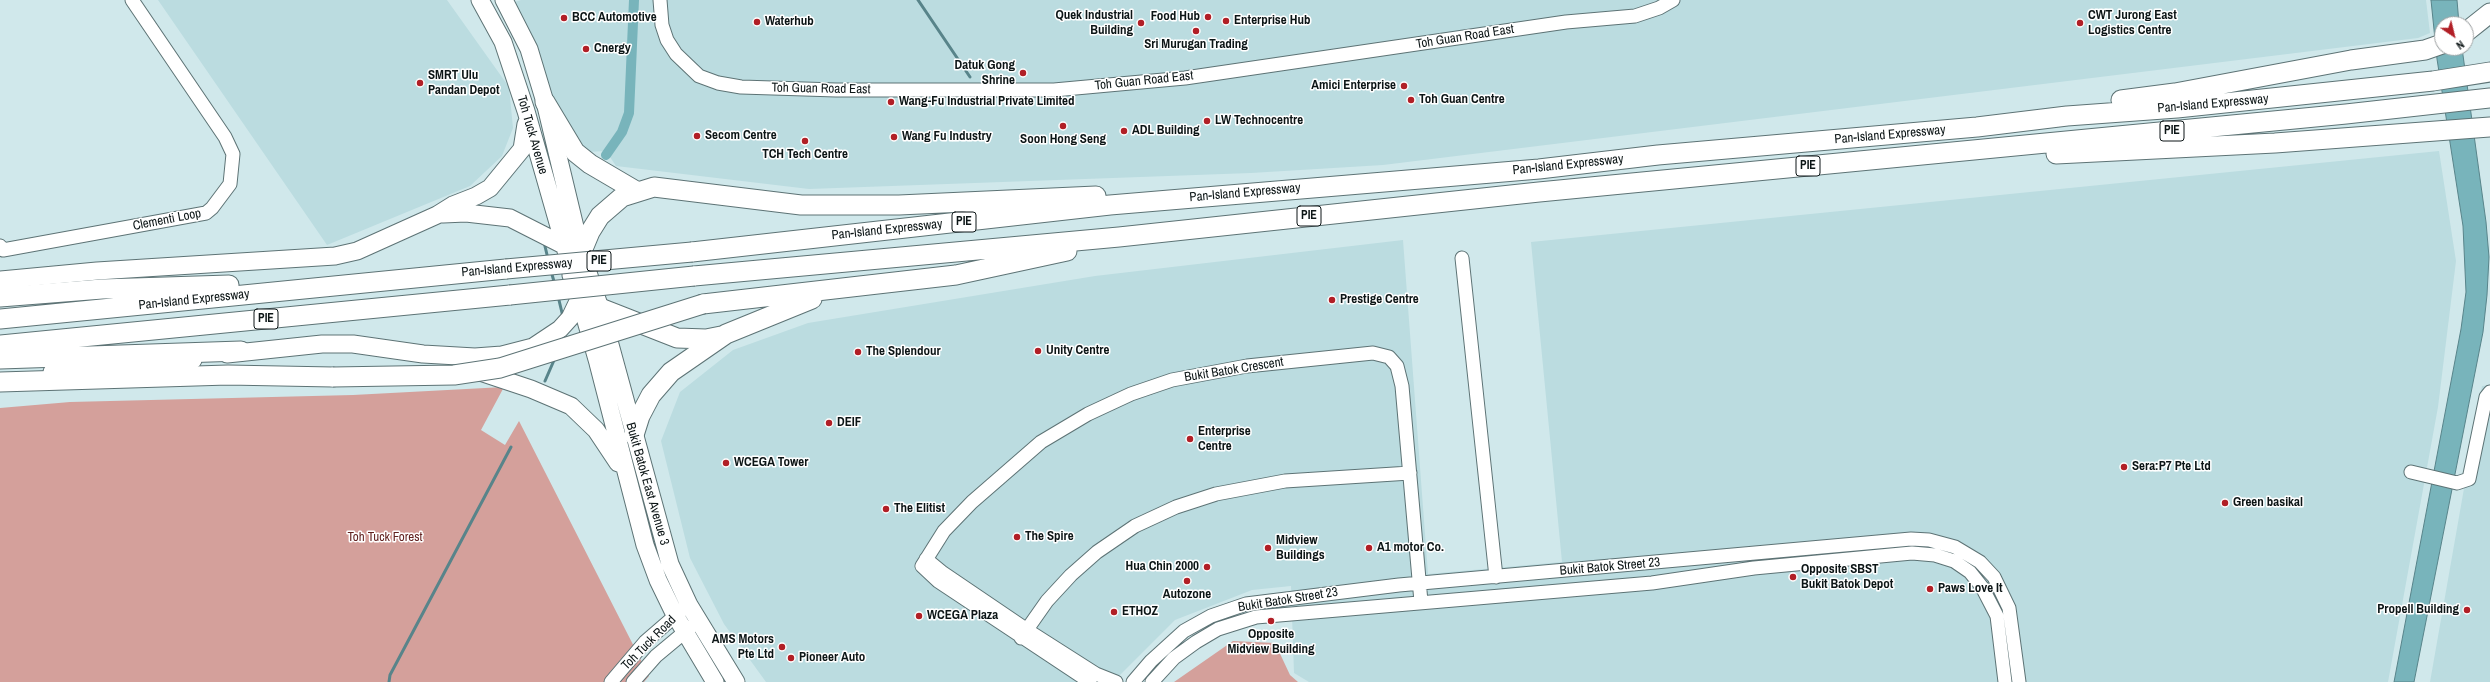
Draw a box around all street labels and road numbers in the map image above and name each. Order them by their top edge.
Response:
street label: Toh Guan Road East [1415,22,1515,52]
street label: Toh Guan Road East [1094,68,1194,94]
street label: Toh Guan Road East [771,80,871,98]
street label: Pan-Island Expressway [2157,91,2269,117]
street label: Toh Tuck Avenue [513,94,551,176]
road number: PIE [2160,121,2184,141]
street label: Pan-Island Expressway [1834,122,1946,148]
street label: Pan-Island Expressway [1512,151,1624,179]
road number: PIE [1796,156,1820,176]
street label: Pan-Island Expressway [1189,180,1301,206]
street label: Clementi Loop [131,206,203,234]
road number: PIE [1297,206,1321,226]
road number: PIE [952,212,976,232]
street label: Pan-Island Expressway [831,216,943,244]
road number: PIE [587,251,611,271]
street label: Pan-Island Expressway [461,255,573,281]
street label: Pan-Island Expressway [138,286,250,314]
road number: PIE [254,309,278,329]
street label: Bukit Batok Crescent [1183,354,1285,386]
street label: Bukit Batok East Avenue 3 [622,421,672,547]
street label: Bukit Batok Street 23 [1559,555,1661,579]
street label: Bukit Batok Street 23 [1237,584,1339,616]
street label: Toh Tuck Road [618,612,680,674]

